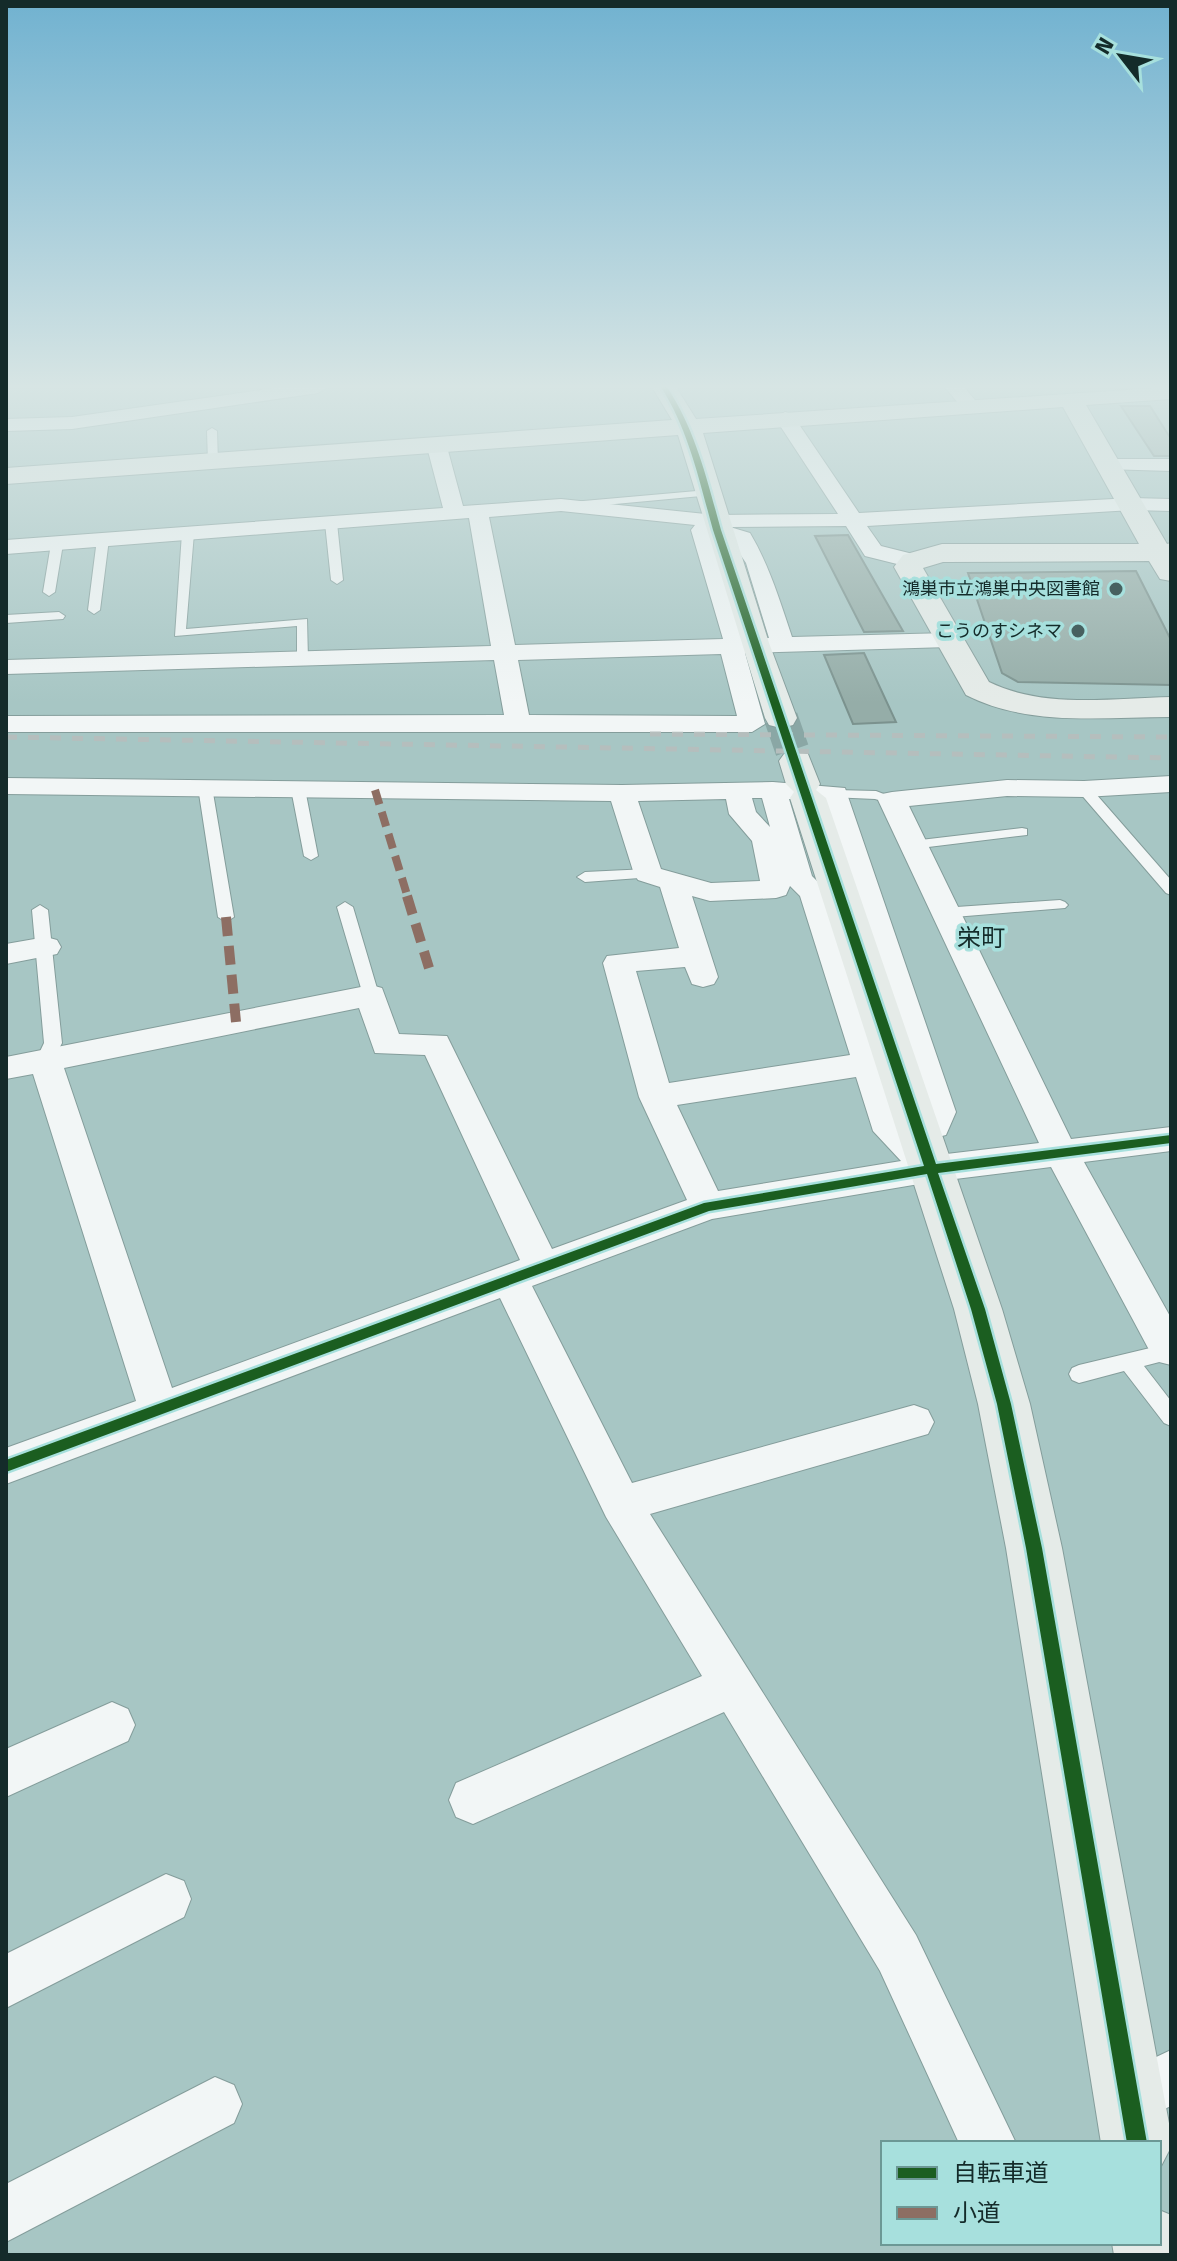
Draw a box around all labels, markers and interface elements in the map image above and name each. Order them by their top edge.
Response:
north arrow [1081,16,1161,96]
text: N [1089,33,1120,59]
place label: 鴻巣市立鴻巣中央図書館 [902,578,1100,600]
marker: 鴻巣市立鴻巣中央図書館 [1107,580,1125,598]
place label: こうのすシネマ [936,620,1062,642]
marker: こうのすシネマ [1069,622,1087,640]
district label: 栄町 [957,924,1005,952]
legend [881,2141,1161,2245]
text: 自転車道 [953,2159,1049,2187]
text: 小道 [953,2199,1001,2227]

